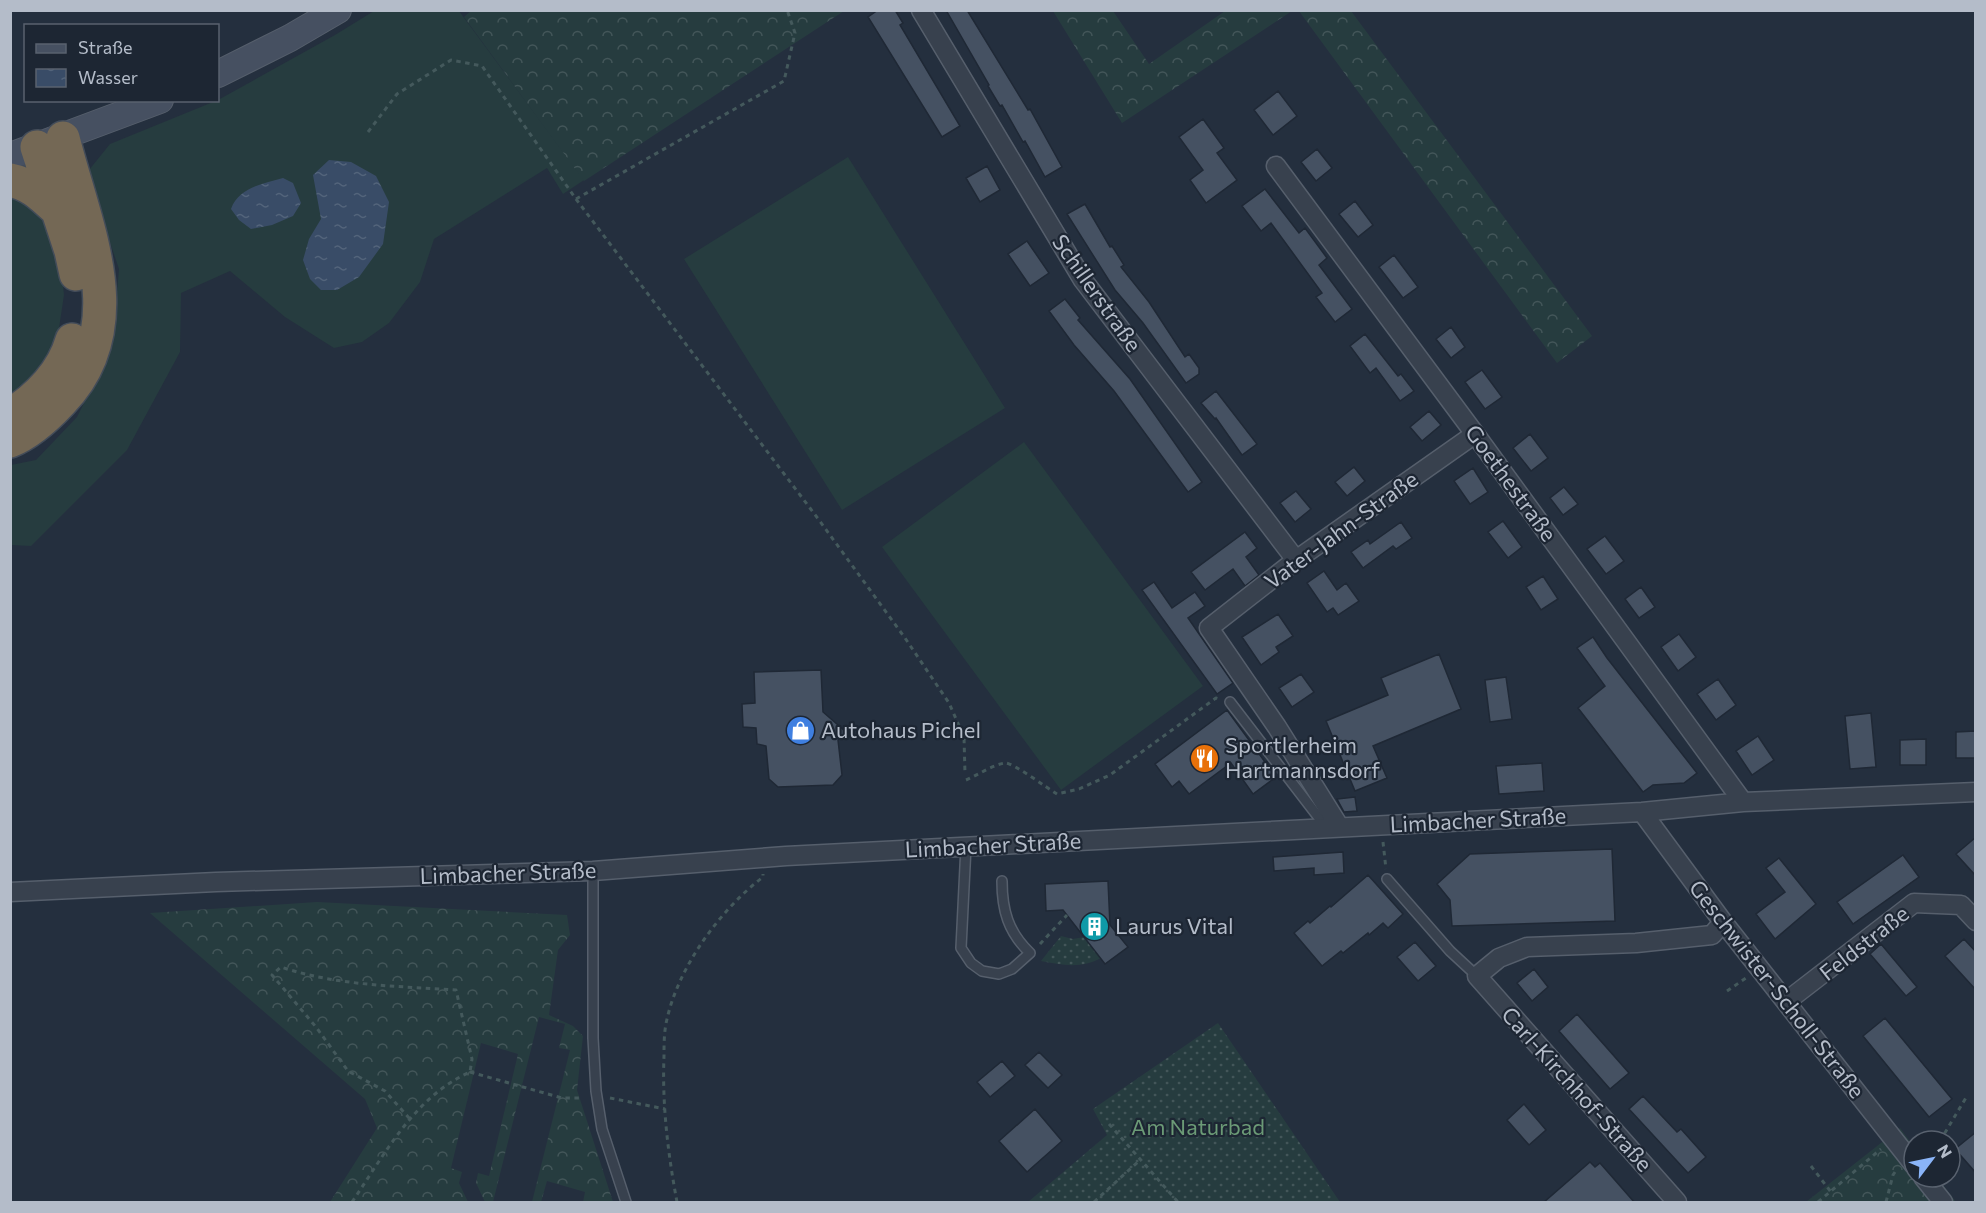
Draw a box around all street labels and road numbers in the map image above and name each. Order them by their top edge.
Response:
street label: Schillerstraße [1047,229,1148,357]
street label: Goethestraße [1460,419,1563,546]
street label: Vater-Jahn-Straße [1259,465,1423,594]
street label: Limbacher Straße [1389,801,1567,838]
street label: Limbacher Straße [904,826,1082,863]
street label: Limbacher Straße [419,856,597,889]
street label: Geschwister-Scholl-Straße [1684,874,1871,1103]
street label: Feldstraße [1814,899,1914,986]
street label: Carl-Kirchhof-Straße [1496,1001,1658,1177]

